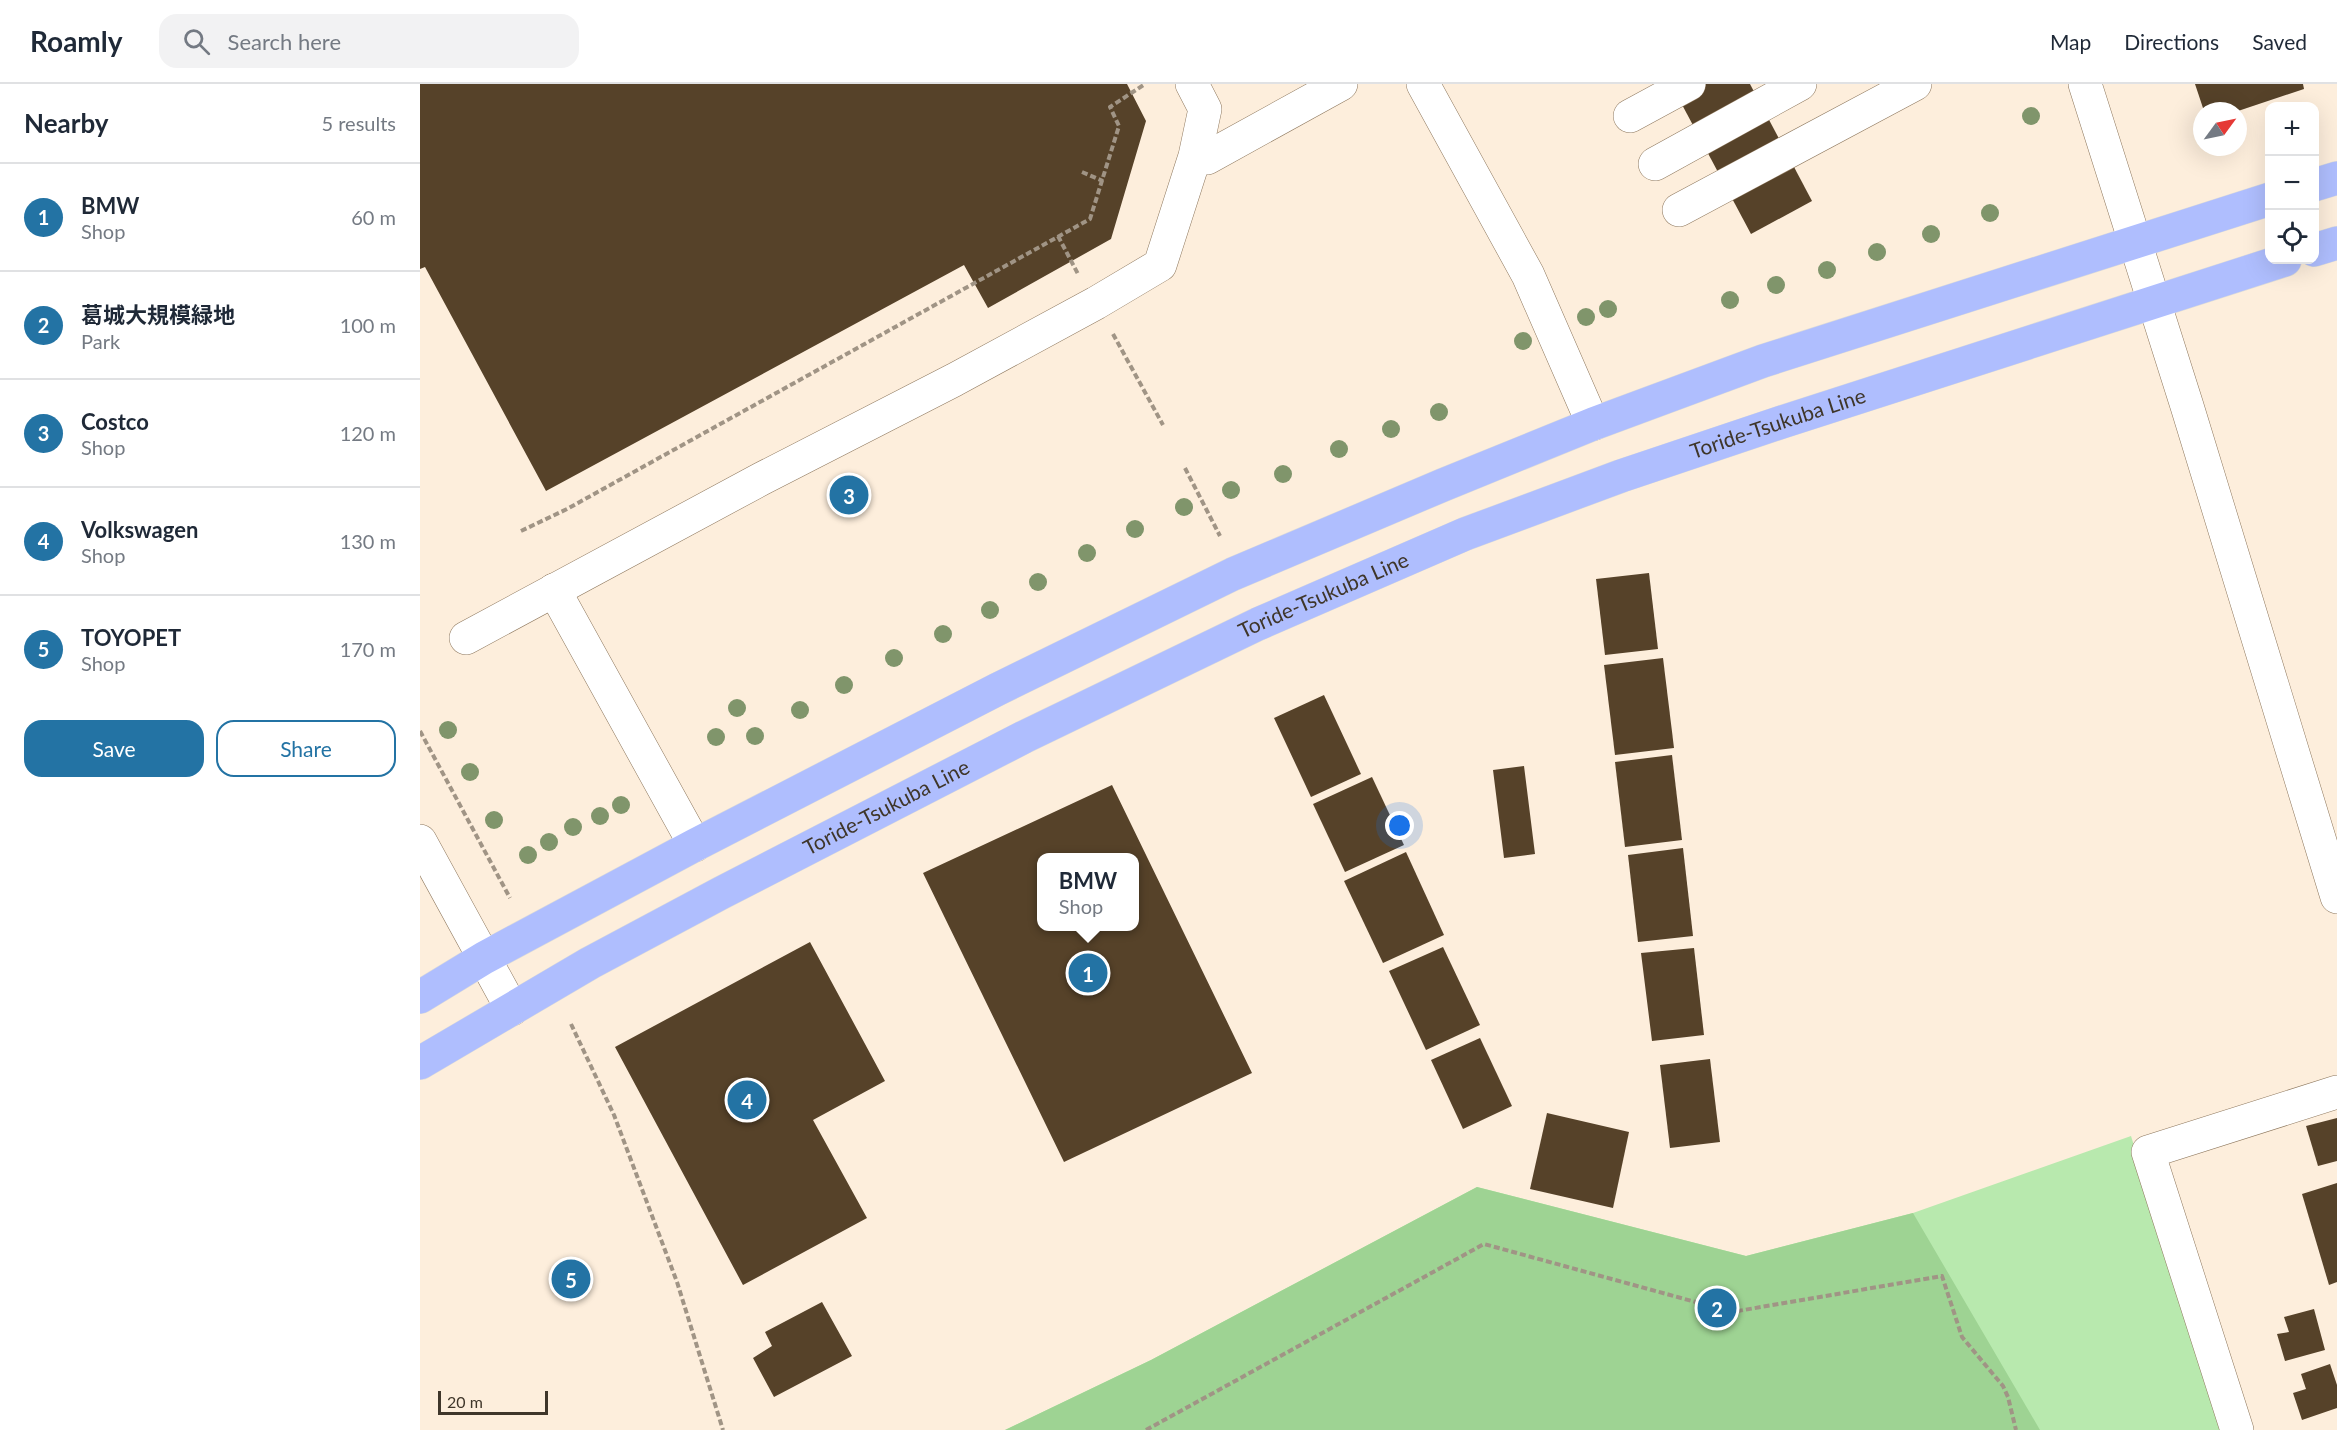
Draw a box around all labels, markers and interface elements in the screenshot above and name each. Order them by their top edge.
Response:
search box [159,14,579,68]
text: Roamly [30,24,123,58]
icon: search [180,25,213,58]
text: Search here [228,28,341,55]
text: Map [2050,29,2091,54]
text: Directions [2124,29,2219,54]
text: Saved [2252,29,2307,54]
north arrow [2193,102,2247,156]
map controls [2265,102,2319,264]
button: + [2265,102,2319,156]
text: Nearby [24,107,109,139]
text: 5 results [321,111,396,135]
button: − [2265,156,2319,210]
text: BMW [81,192,139,219]
text: 1 [38,205,49,229]
text: 60 m [351,205,396,229]
button: locate [2265,210,2319,264]
text: Shop [81,219,125,243]
text: 葛城大規模緑地 [81,301,235,328]
text: 2 [38,313,49,337]
text: 100 m [340,313,396,337]
text: Park [81,329,120,353]
street label: Toride-Tsukuba Line [1686,382,1868,463]
text: Costco [81,408,149,435]
text: 3 [38,421,49,445]
text: 120 m [340,421,396,445]
text: Shop [81,435,125,459]
pin: 3 [830,472,868,518]
text: Volkswagen [81,516,198,543]
text: 4 [38,529,49,553]
text: 130 m [340,529,396,553]
text: Shop [81,543,125,567]
street label: Toride-Tsukuba Line [1234,546,1412,643]
text: TOYOPET [81,624,181,651]
text: 5 [38,637,49,661]
text: 170 m [340,637,396,661]
text: Shop [81,651,125,675]
button: Save [24,720,204,777]
button: Share [216,720,396,777]
street label: Toride-Tsukuba Line [799,753,973,859]
your location [1385,811,1414,840]
popup [1037,853,1139,931]
text: BMW [1059,867,1117,894]
text: Shop [1059,894,1103,918]
pin: 1 [1068,950,1108,996]
pin: 4 [728,1078,766,1122]
pin: 5 [552,1256,590,1302]
pin: 2 [1698,1286,1736,1330]
scale bar [438,1388,548,1416]
text: 20 m [447,1392,483,1411]

